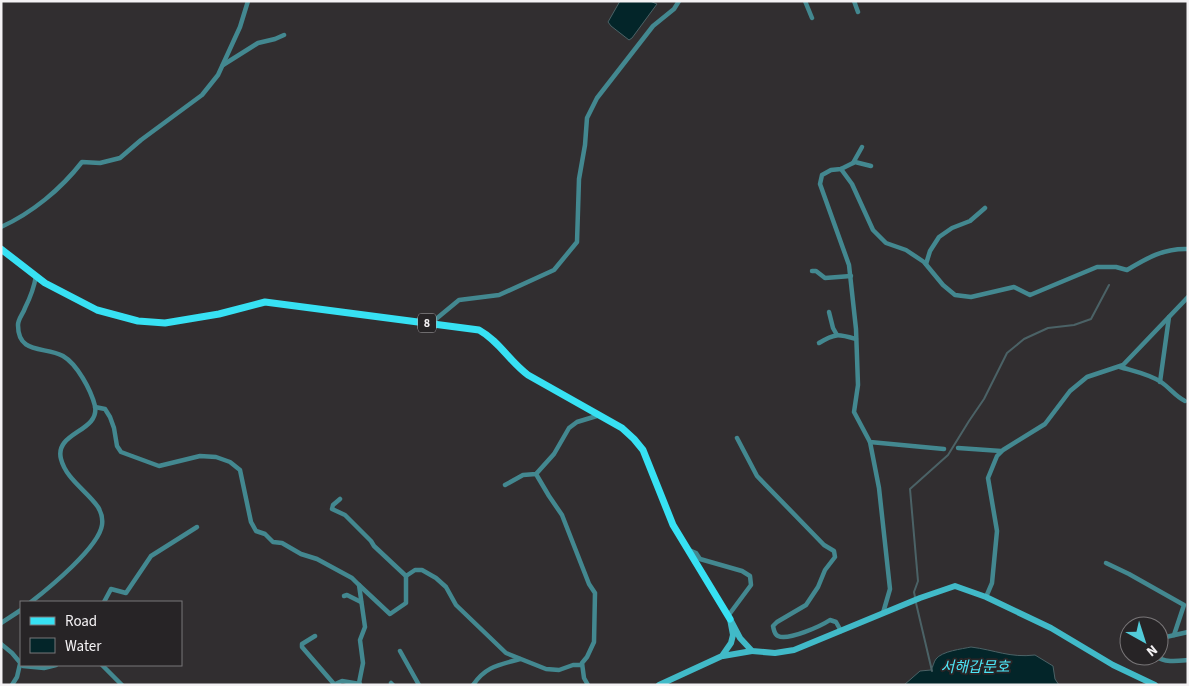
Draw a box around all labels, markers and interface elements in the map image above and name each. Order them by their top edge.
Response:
road number: 8 [418,314,436,332]
legend [20,601,182,666]
text: Road [65,611,97,632]
north arrow [1119,616,1169,666]
text: Water [65,636,102,657]
text: N [1142,640,1161,661]
water label: 서해갑문호 [940,657,1011,678]

